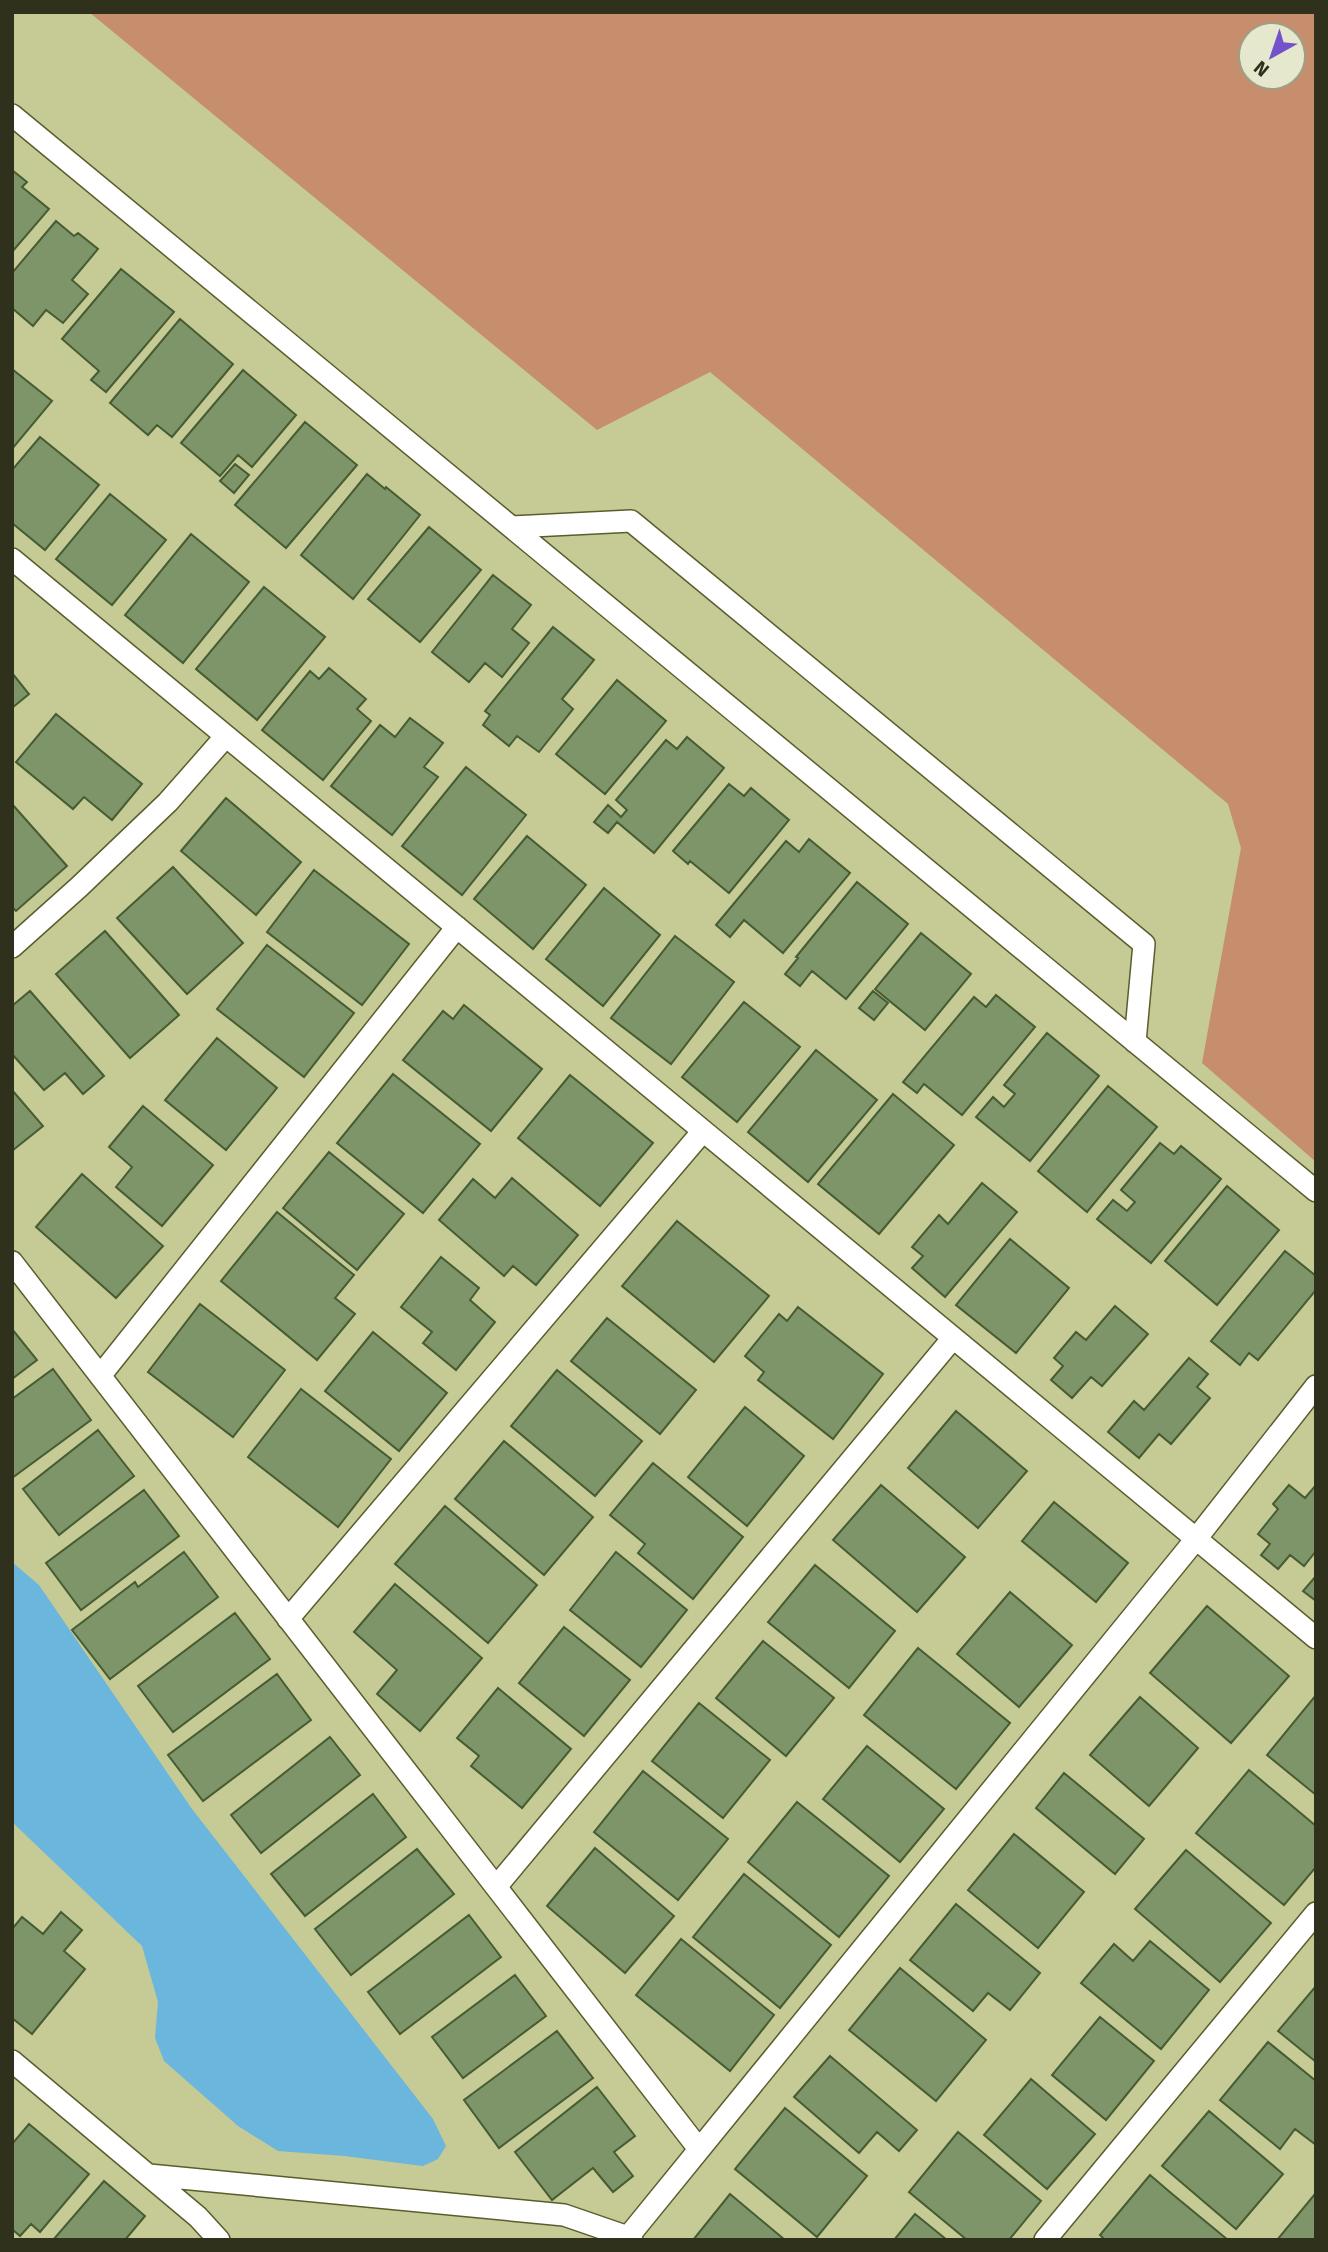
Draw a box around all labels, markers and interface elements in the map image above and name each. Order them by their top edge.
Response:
north arrow [1237,21,1307,91]
text: N [1249,56,1274,82]

